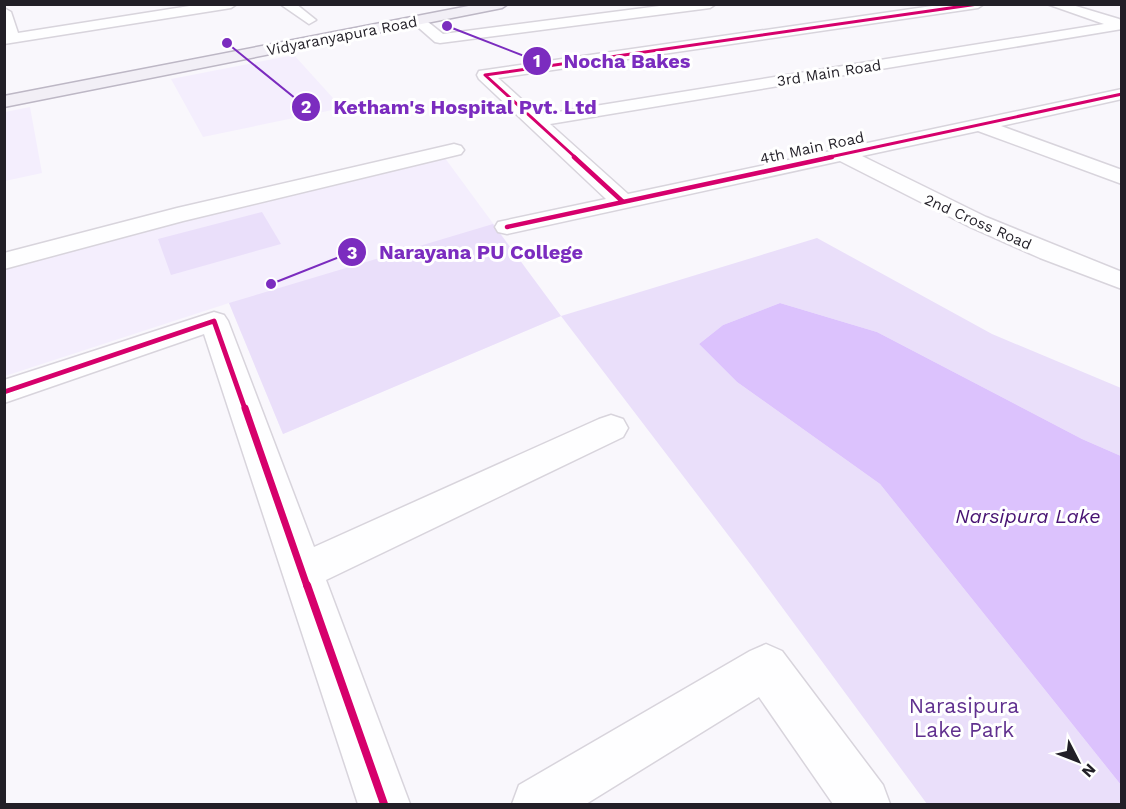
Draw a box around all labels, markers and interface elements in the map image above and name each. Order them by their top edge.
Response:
street label: Vidyaranyapura Road [265,13,419,59]
callout: Nocha Bakes [522,42,703,80]
text: Nocha Bakes [564,49,691,73]
text: 1 [533,50,541,71]
street label: 3rd Main Road [776,56,882,90]
callout: Ketham's Hospital Pvt. Ltd [291,88,609,126]
text: Ketham's Hospital Pvt. Ltd [333,95,597,119]
text: 2 [301,96,311,117]
street label: 4th Main Road [758,128,866,168]
street label: 2nd Cross Road [922,190,1034,254]
callout: Narayana PU College [337,233,595,271]
text: Narayana PU College [379,240,583,264]
text: 3 [347,242,357,263]
water label: Narsipura Lake [955,504,1101,528]
park label: Narasipura Lake Park [909,693,1019,742]
north arrow [1048,731,1108,791]
text: N [1078,760,1100,781]

